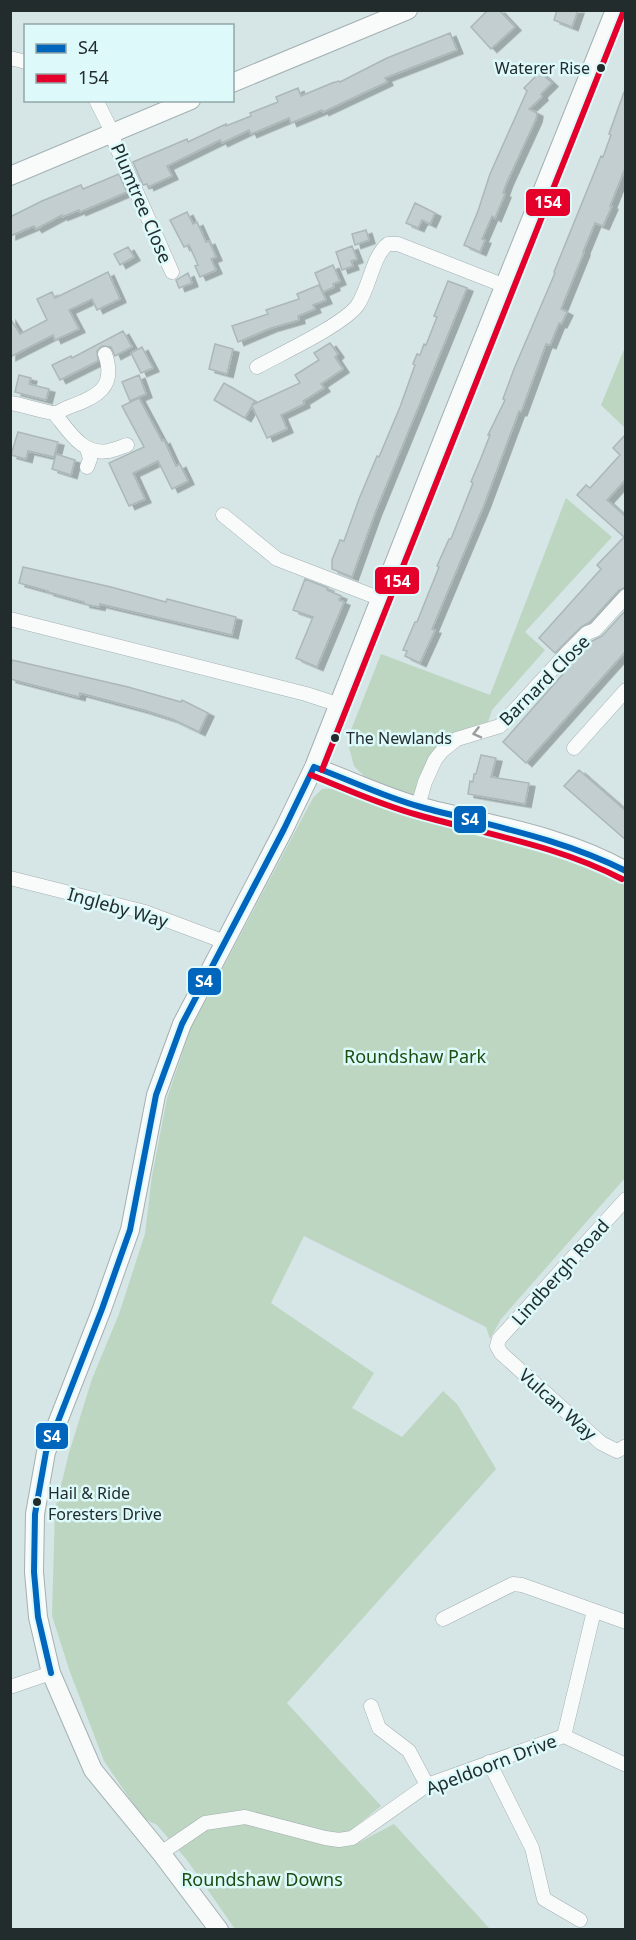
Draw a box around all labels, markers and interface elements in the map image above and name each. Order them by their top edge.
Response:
legend [24,24,234,102]
text: S4 [78,35,98,59]
place label: Waterer Rise [495,57,590,79]
marker: Waterer Rise [595,62,607,74]
text: 154 [78,65,109,89]
street label: Plumtree Close [106,140,178,266]
line badge: 154 [525,188,571,217]
text: 154 [534,191,562,213]
line badge: 154 [374,566,420,595]
text: 154 [383,570,411,592]
street label: Barnard Close [493,629,595,731]
one-way arrow [472,725,482,738]
place label: The Newlands [346,727,452,749]
marker: The Newlands [329,732,341,744]
line badge: S4 [453,805,487,834]
text: S4 [461,808,479,830]
street label: Ingleby Way [65,881,172,933]
line badge: S4 [187,967,222,996]
text: S4 [195,970,213,992]
park label: Roundshaw Park [344,1044,486,1068]
street label: Lindbergh Road [506,1214,614,1330]
street label: Vulcan Way [514,1363,603,1446]
line badge: S4 [35,1422,69,1450]
text: S4 [43,1425,61,1447]
place label: Hail & Ride Foresters Drive [48,1482,162,1525]
marker: Hail & Ride Foresters Drive [31,1496,43,1508]
street label: Apeldoorn Drive [422,1728,560,1800]
park label: Roundshaw Downs [181,1867,343,1891]

